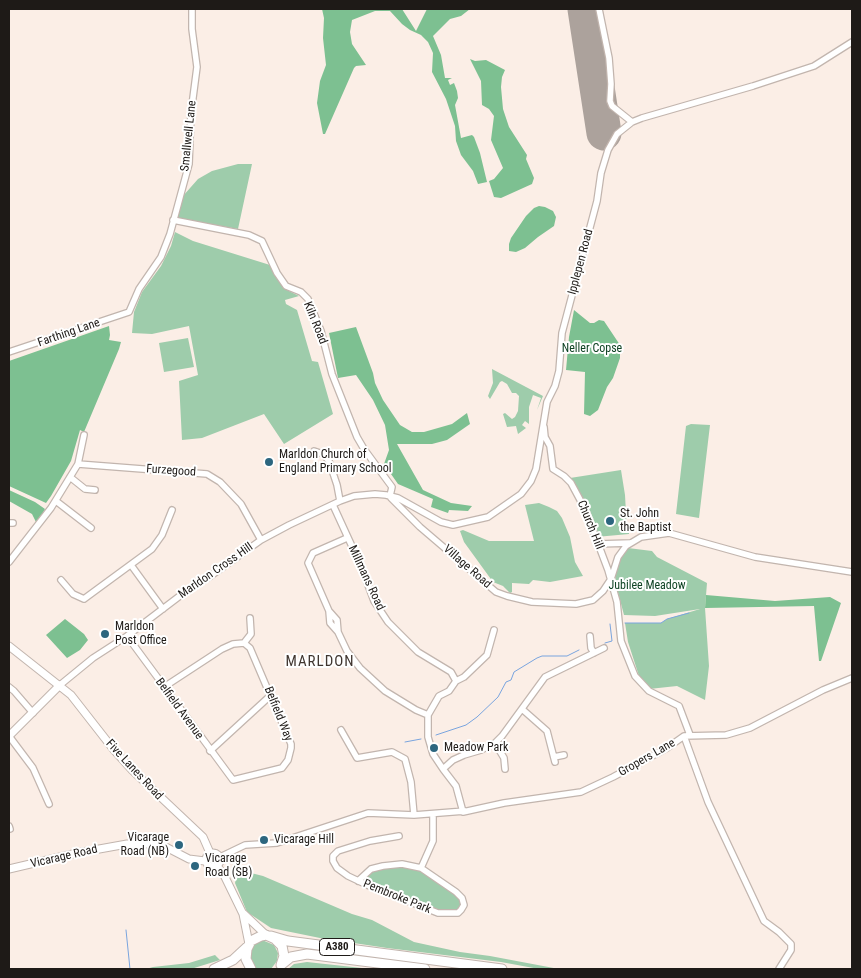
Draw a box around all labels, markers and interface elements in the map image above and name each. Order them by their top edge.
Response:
street label: Smallwell Lane [178,100,200,172]
street label: Ipplepen Road [565,228,597,296]
street label: Kiln Road [300,300,330,346]
street label: Farthing Lane [36,316,102,350]
park label: Neller Copse [562,342,622,356]
place label: Marldon Church of England Primary School [279,448,391,476]
marker: Marldon Church of England Primary School [263,456,275,468]
street label: Furzegood [146,462,196,480]
street label: Church Hill [574,498,606,552]
place label: St. John the Baptist [620,507,671,535]
marker: St. John the Baptist [604,515,616,527]
street label: Marldon Cross Hill [176,540,256,602]
street label: Village Road [440,542,494,592]
street label: Millmans Road [345,543,387,613]
park label: Jubilee Meadow [608,579,686,593]
place label: Marldon Post Office [115,620,167,648]
marker: Marldon Post Office [99,628,111,640]
district label: MARLDON [285,653,355,671]
street label: Belfield Avenue [152,675,206,743]
street label: Belfield Way [261,685,295,743]
street label: Gropers Lane [616,736,678,780]
street label: Five Lanes Road [102,737,166,803]
place label: Meadow Park [444,741,508,755]
marker: Meadow Park [428,742,440,754]
place label: Vicarage Road (NB) [121,831,169,859]
place label: Vicarage Hill [274,833,334,847]
marker: Vicarage Hill [258,834,270,846]
marker: Vicarage Road (NB) [173,839,185,851]
street label: Vicarage Road [29,842,99,872]
place label: Vicarage Road (SB) [205,852,252,880]
marker: Vicarage Road (SB) [189,860,201,872]
street label: Pembroke Park [361,877,433,917]
road number: A380 [320,939,354,956]

